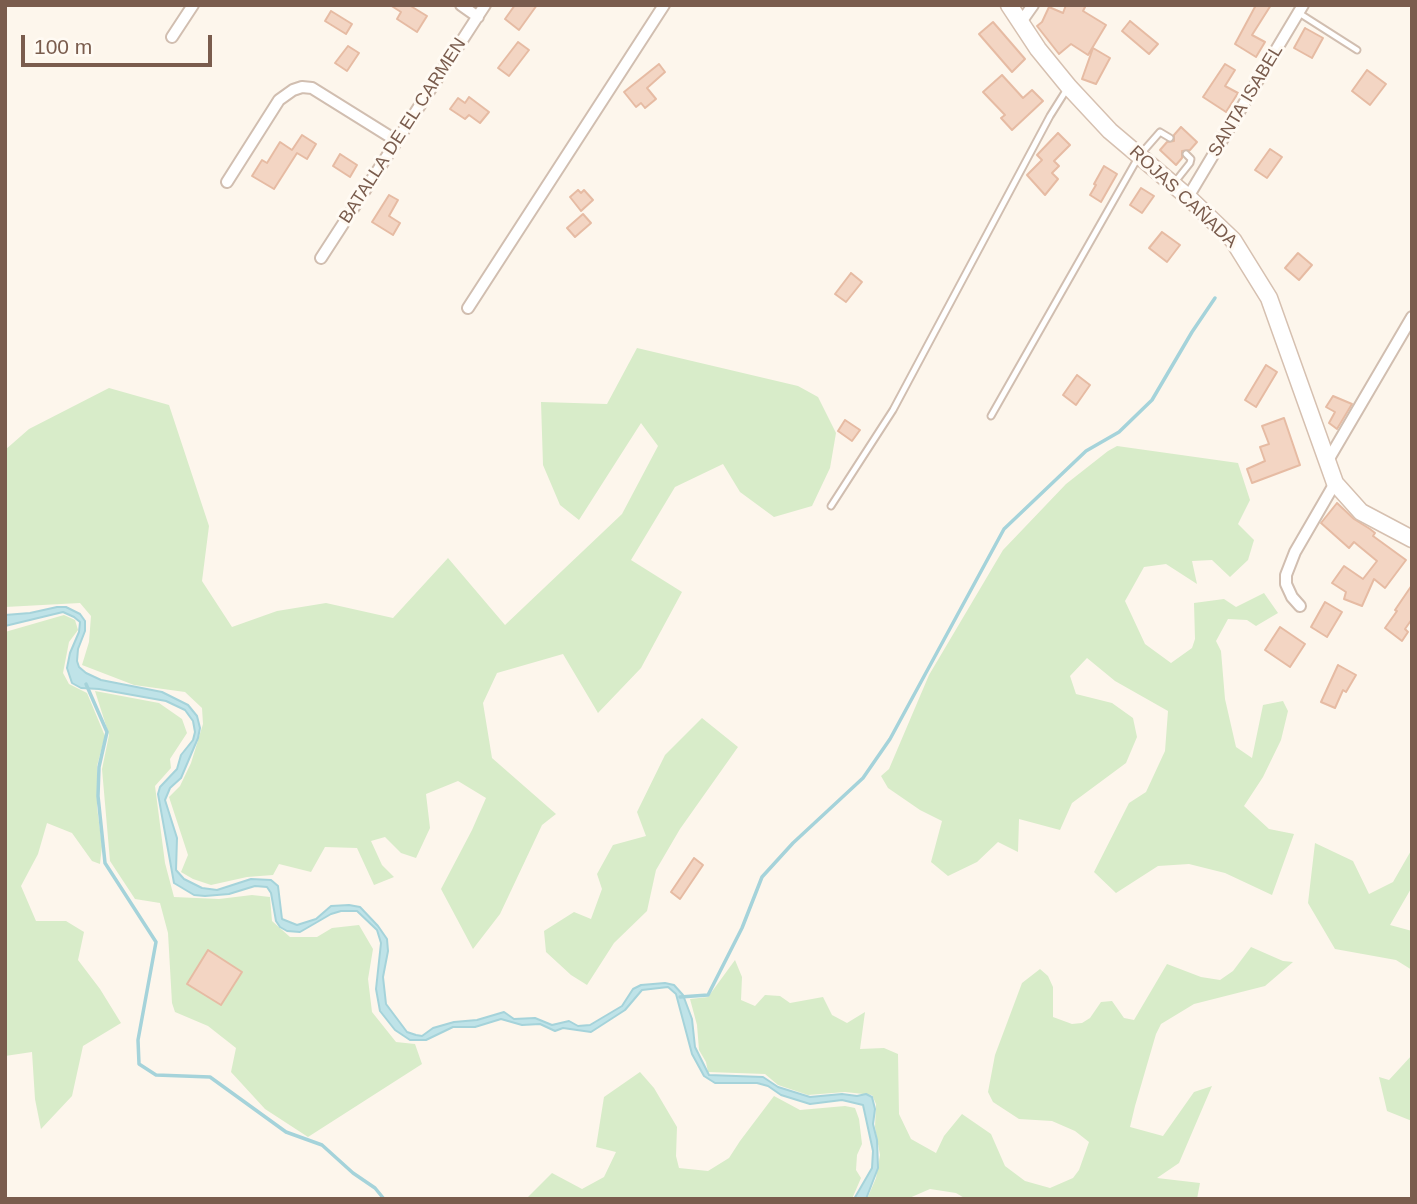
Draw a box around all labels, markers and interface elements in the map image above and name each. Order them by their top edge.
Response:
scale bar [24,21,215,65]
street label: BATALLA DE EL CARMEN [335,34,471,228]
text: 100 m [34,35,92,58]
street label: SANTA ISABEL [1204,41,1288,161]
street label: ROJAS CAÑADA [1124,141,1242,253]

